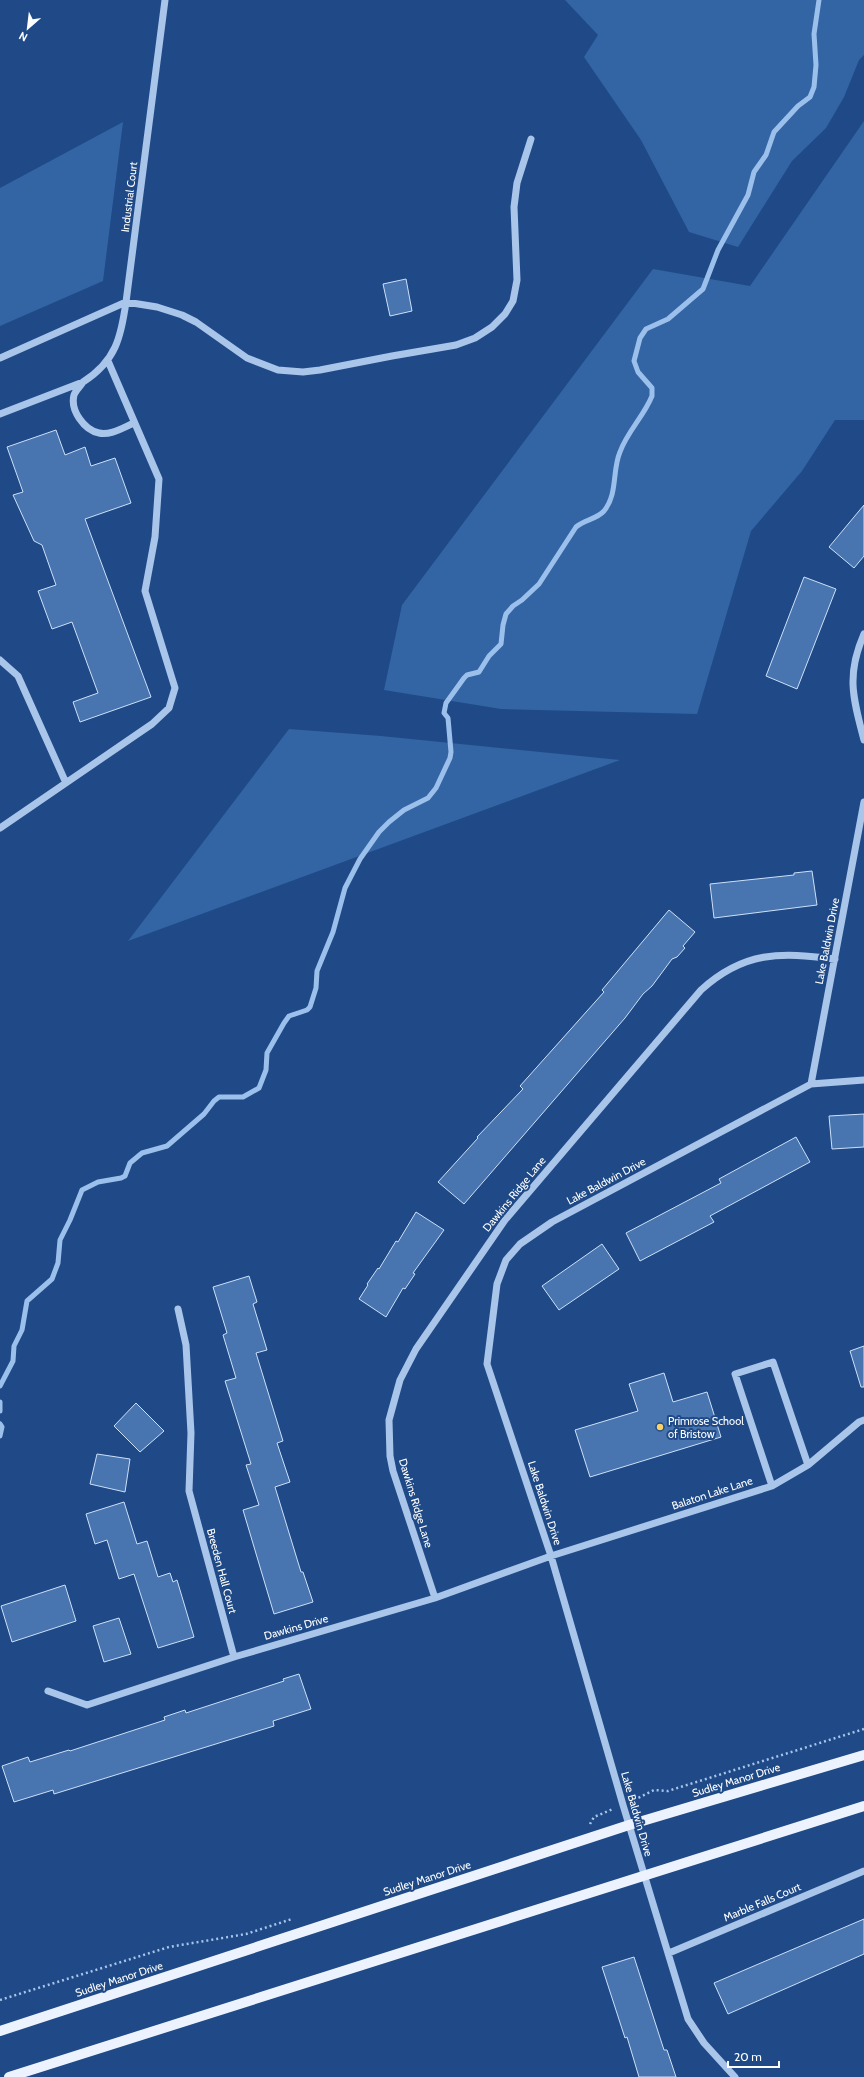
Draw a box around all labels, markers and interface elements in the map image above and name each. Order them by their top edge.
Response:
north arrow [8,8,48,48]
text: N [17,29,30,45]
street label: Industrial Court [118,161,140,233]
street label: Lake Baldwin Drive [812,896,842,985]
street label: Dawkins Ridge Lane [479,1153,549,1234]
street label: Lake Baldwin Drive [564,1154,648,1208]
place label: Primrose School of Bristow [668,1414,744,1441]
marker: Primrose School of Bristow [655,1422,665,1432]
street label: Dawkins Ridge Lane [396,1457,436,1550]
street label: Lake Baldwin Drive [525,1459,565,1547]
street label: Balaton Lake Lane [670,1473,755,1513]
street label: Breeden Hall Court [204,1527,240,1615]
street label: Dawkins Drive [262,1611,330,1643]
street label: Sudley Manor Drive [690,1760,782,1800]
street label: Lake Baldwin Drive [618,1770,656,1858]
street label: Sudley Manor Drive [381,1857,473,1899]
street label: Marble Falls Court [721,1879,803,1925]
street label: Sudley Manor Drive [73,1958,165,2000]
scale bar [728,2043,779,2069]
text: 20 m [734,2049,762,2064]

